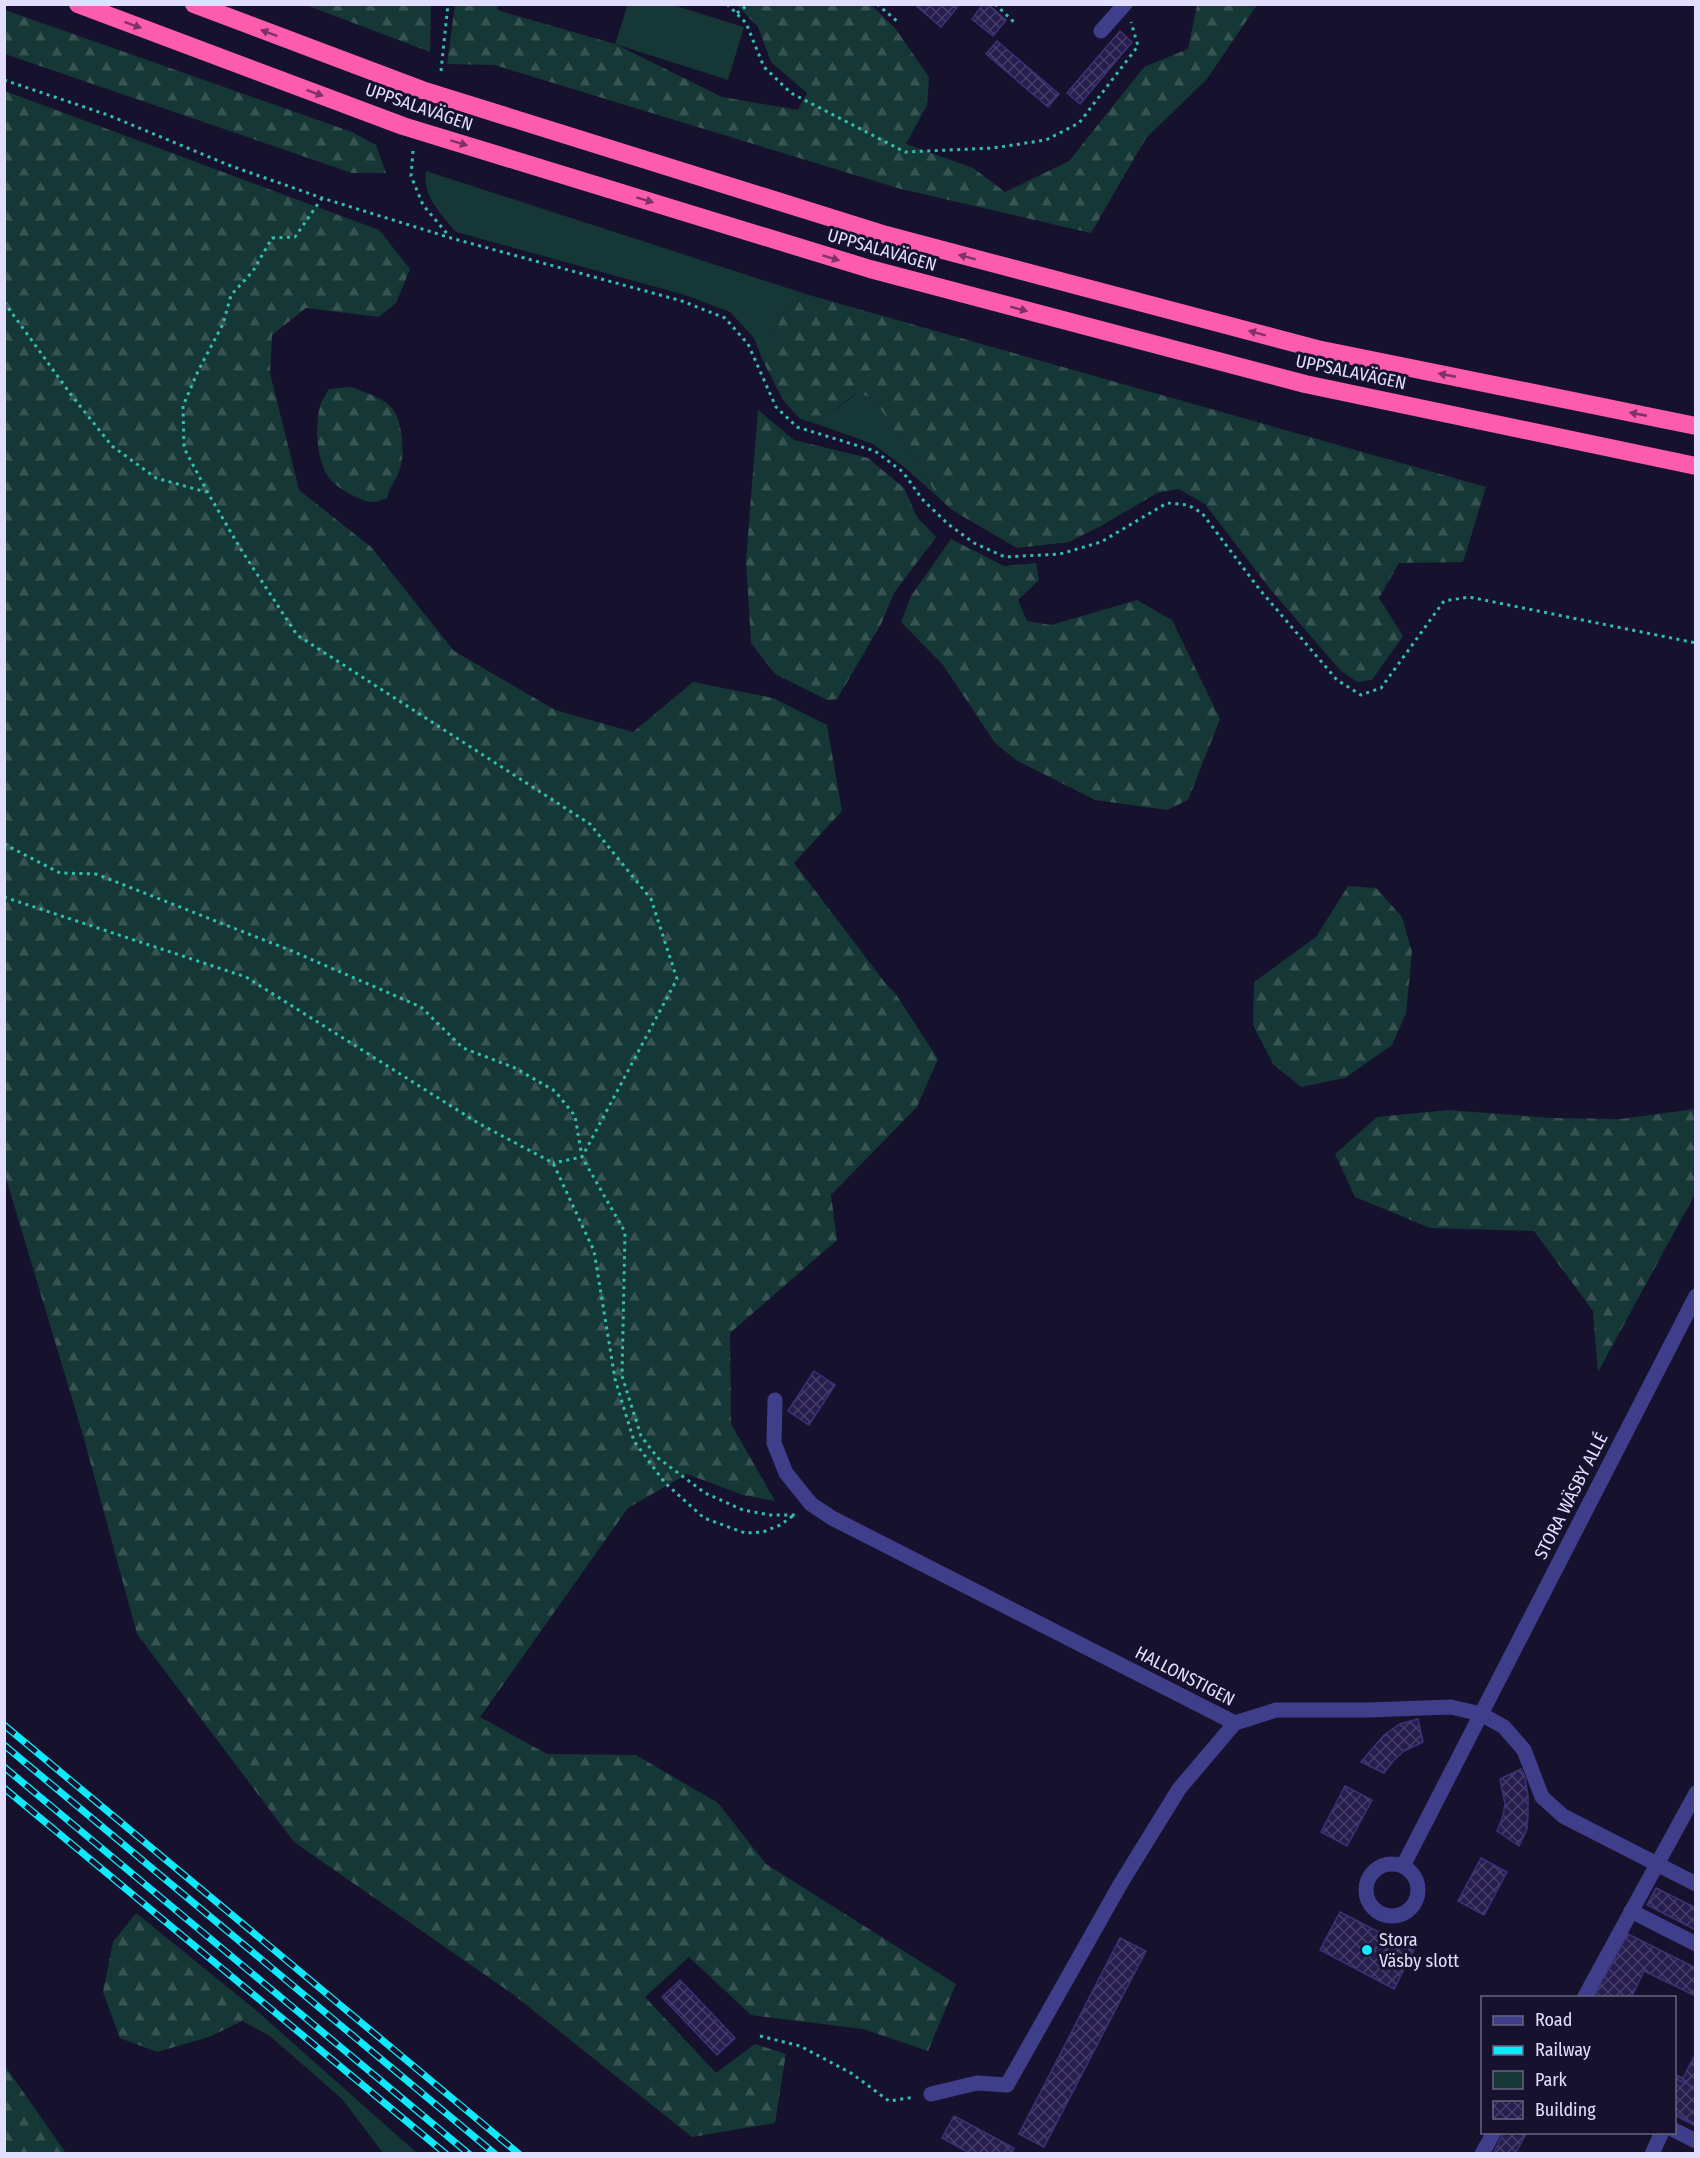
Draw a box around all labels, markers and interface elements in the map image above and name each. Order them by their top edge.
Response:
one-way arrow [124,20,142,30]
one-way arrow [260,27,278,37]
street label: UPPSALAVÄGEN [362,78,476,136]
one-way arrow [307,88,325,98]
one-way arrow [450,139,468,148]
one-way arrow [636,196,654,205]
street label: UPPSALAVÄGEN [825,224,939,276]
one-way arrow [957,251,976,261]
one-way arrow [822,253,840,263]
one-way arrow [1011,305,1029,314]
one-way arrow [1248,328,1266,337]
street label: UPPSALAVÄGEN [1294,350,1408,394]
one-way arrow [1437,370,1456,379]
one-way arrow [1628,409,1647,418]
street label: STORA WÄSBY ALLÉ [1529,1428,1612,1563]
street label: HALLONSTIGEN [1131,1641,1239,1711]
place label: Stora Väsby slott [1379,1929,1459,1972]
marker: Stora Väsby slott [1360,1943,1374,1957]
legend [1481,1996,1676,2134]
text: Road [1535,2009,1572,2031]
text: Railway [1535,2039,1591,2061]
text: Park [1535,2069,1568,2091]
text: Building [1535,2099,1596,2121]

